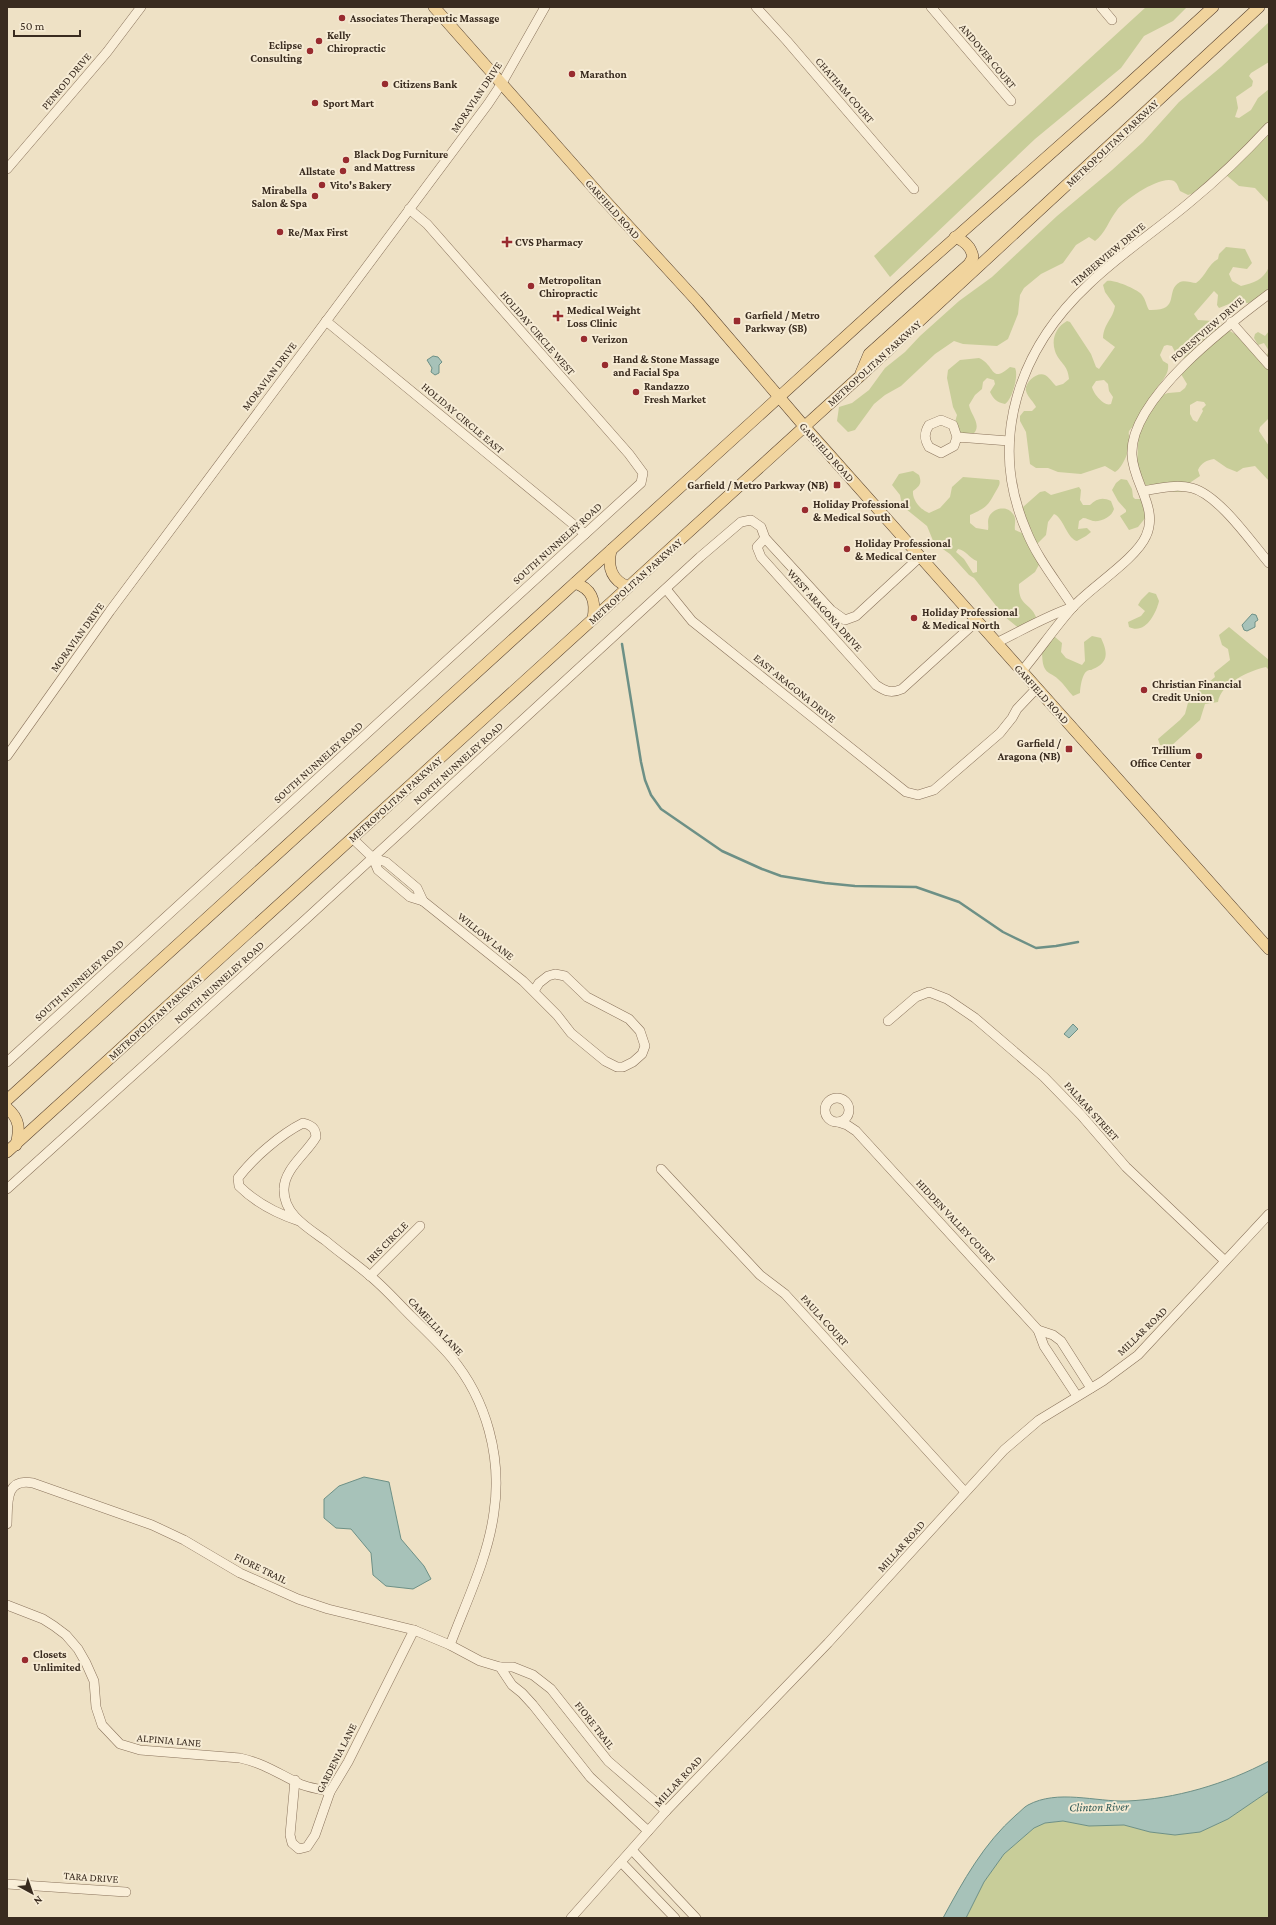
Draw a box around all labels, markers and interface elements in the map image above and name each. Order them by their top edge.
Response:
scale bar [14,12,80,38]
place label: Associates Therapeutic Massage [349,12,499,24]
marker: Associates Therapeutic Massage [337,13,347,23]
text: 50 m [20,19,45,33]
street label: ANDOVER COURT [957,21,1019,91]
place label: Kelly Chiropractic [327,29,386,54]
marker: Kelly Chiropractic [314,36,324,46]
place label: Eclipse Consulting [250,39,302,64]
marker: Eclipse Consulting [305,46,315,56]
street label: PENROD DRIVE [39,50,93,112]
street label: CHATHAM COURT [813,55,877,125]
street label: MORAVIAN DRIVE [448,59,504,135]
place label: Marathon [580,68,627,80]
marker: Marathon [567,69,577,79]
place label: Citizens Bank [393,78,458,90]
marker: Citizens Bank [380,79,390,89]
place label: Sport Mart [323,97,374,109]
street label: METROPOLITAN PARKWAY [1063,97,1161,189]
marker: Sport Mart [310,98,320,108]
place label: Black Dog Furniture and Mattress [354,148,448,173]
marker: Black Dog Furniture and Mattress [341,155,351,165]
place label: Allstate [298,165,335,177]
marker: Allstate [338,166,348,176]
street label: GARFIELD ROAD [583,177,643,241]
place label: Vito's Bakery [329,179,392,191]
marker: Vito's Bakery [317,180,327,190]
place label: Mirabella Salon & Spa [251,184,308,209]
marker: Mirabella Salon & Spa [310,191,320,201]
street label: TIMBERVIEW DRIVE [1069,220,1147,288]
place label: Re/Max First [288,226,348,238]
marker: Re/Max First [275,227,285,237]
place label: CVS Pharmacy [515,236,584,248]
marker: CVS Pharmacy [502,237,512,247]
place label: Metropolitan Chiropractic [539,274,602,299]
marker: Metropolitan Chiropractic [526,281,536,291]
street label: HOLIDAY CIRCLE WEST [498,289,578,377]
street label: FORESTVIEW DRIVE [1168,294,1246,364]
place label: Medical Weight Loss Clinic [567,304,641,329]
place label: Garfield / Metro Parkway (SB) [745,309,820,335]
marker: Medical Weight Loss Clinic [552,310,564,322]
marker: Garfield / Metro Parkway (SB) [732,316,742,326]
street label: METROPOLITAN PARKWAY [825,318,923,408]
place label: Verizon [591,333,628,345]
marker: Verizon [579,334,589,344]
street label: MORAVIAN DRIVE [239,339,299,413]
place label: Hand & Stone Massage and Facial Spa [613,353,719,378]
marker: Hand & Stone Massage and Facial Spa [600,360,610,370]
street label: HOLIDAY CIRCLE EAST [420,380,506,456]
place label: Randazzo Fresh Market [644,380,706,405]
marker: Randazzo Fresh Market [631,387,641,397]
street label: GARFIELD ROAD [797,420,857,484]
place label: Garfield / Metro Parkway (NB) [687,479,829,492]
marker: Garfield / Metro Parkway (NB) [832,480,842,490]
place label: Holiday Professional & Medical South [813,498,910,523]
street label: SOUTH NUNNELEY ROAD [510,500,604,586]
marker: Holiday Professional & Medical South [800,505,810,515]
street label: METROPOLITAN PARKWAY [586,536,684,626]
place label: Holiday Professional & Medical Center [855,537,952,562]
marker: Holiday Professional & Medical Center [842,544,852,554]
street label: WEST ARAGONA DRIVE [785,566,865,654]
street label: MORAVIAN DRIVE [48,600,106,674]
place label: Holiday Professional & Medical North [922,606,1019,631]
marker: Holiday Professional & Medical North [909,613,919,623]
street label: EAST ARAGONA DRIVE [751,651,839,725]
street label: GARFIELD ROAD [1012,662,1072,726]
place label: Christian Financial Credit Union [1152,678,1242,703]
marker: Christian Financial Credit Union [1139,685,1149,695]
street label: SOUTH NUNNELEY ROAD [271,719,365,805]
street label: NORTH NUNNELEY ROAD [411,720,505,806]
place label: Garfield / Aragona (NB) [997,737,1062,763]
marker: Garfield / Aragona (NB) [1064,744,1074,754]
place label: Trillium Office Center [1130,744,1192,769]
marker: Trillium Office Center [1194,751,1204,761]
street label: METROPOLITAN PARKWAY [346,754,444,844]
street label: WILLOW LANE [456,910,516,962]
street label: SOUTH NUNNELEY ROAD [32,937,126,1023]
street label: NORTH NUNNELEY ROAD [172,939,266,1025]
street label: METROPOLITAN PARKWAY [106,972,204,1062]
street label: PALMAR STREET [1062,1079,1122,1143]
street label: HIDDEN VALLEY COURT [914,1177,998,1265]
street label: IRIS CIRCLE [364,1219,410,1265]
street label: PAULA COURT [799,1292,851,1348]
street label: CAMELLIA LANE [406,1294,466,1358]
street label: MILLAR ROAD [1115,1304,1169,1358]
street label: MILLAR ROAD [875,1518,927,1574]
street label: FIORE TRAIL [233,1550,290,1586]
place label: Closets Unlimited [33,1648,81,1673]
marker: Closets Unlimited [20,1655,30,1665]
street label: FIORE TRAIL [573,1699,618,1752]
street label: GARDENIA LANE [313,1721,359,1795]
street label: ALPINIA LANE [136,1731,202,1749]
street label: MILLAR ROAD [652,1753,704,1809]
water label: Clinton River [1069,1799,1130,1815]
street label: TARA DRIVE [63,1869,119,1885]
north arrow [12,1873,52,1913]
text: N [31,1894,45,1908]

